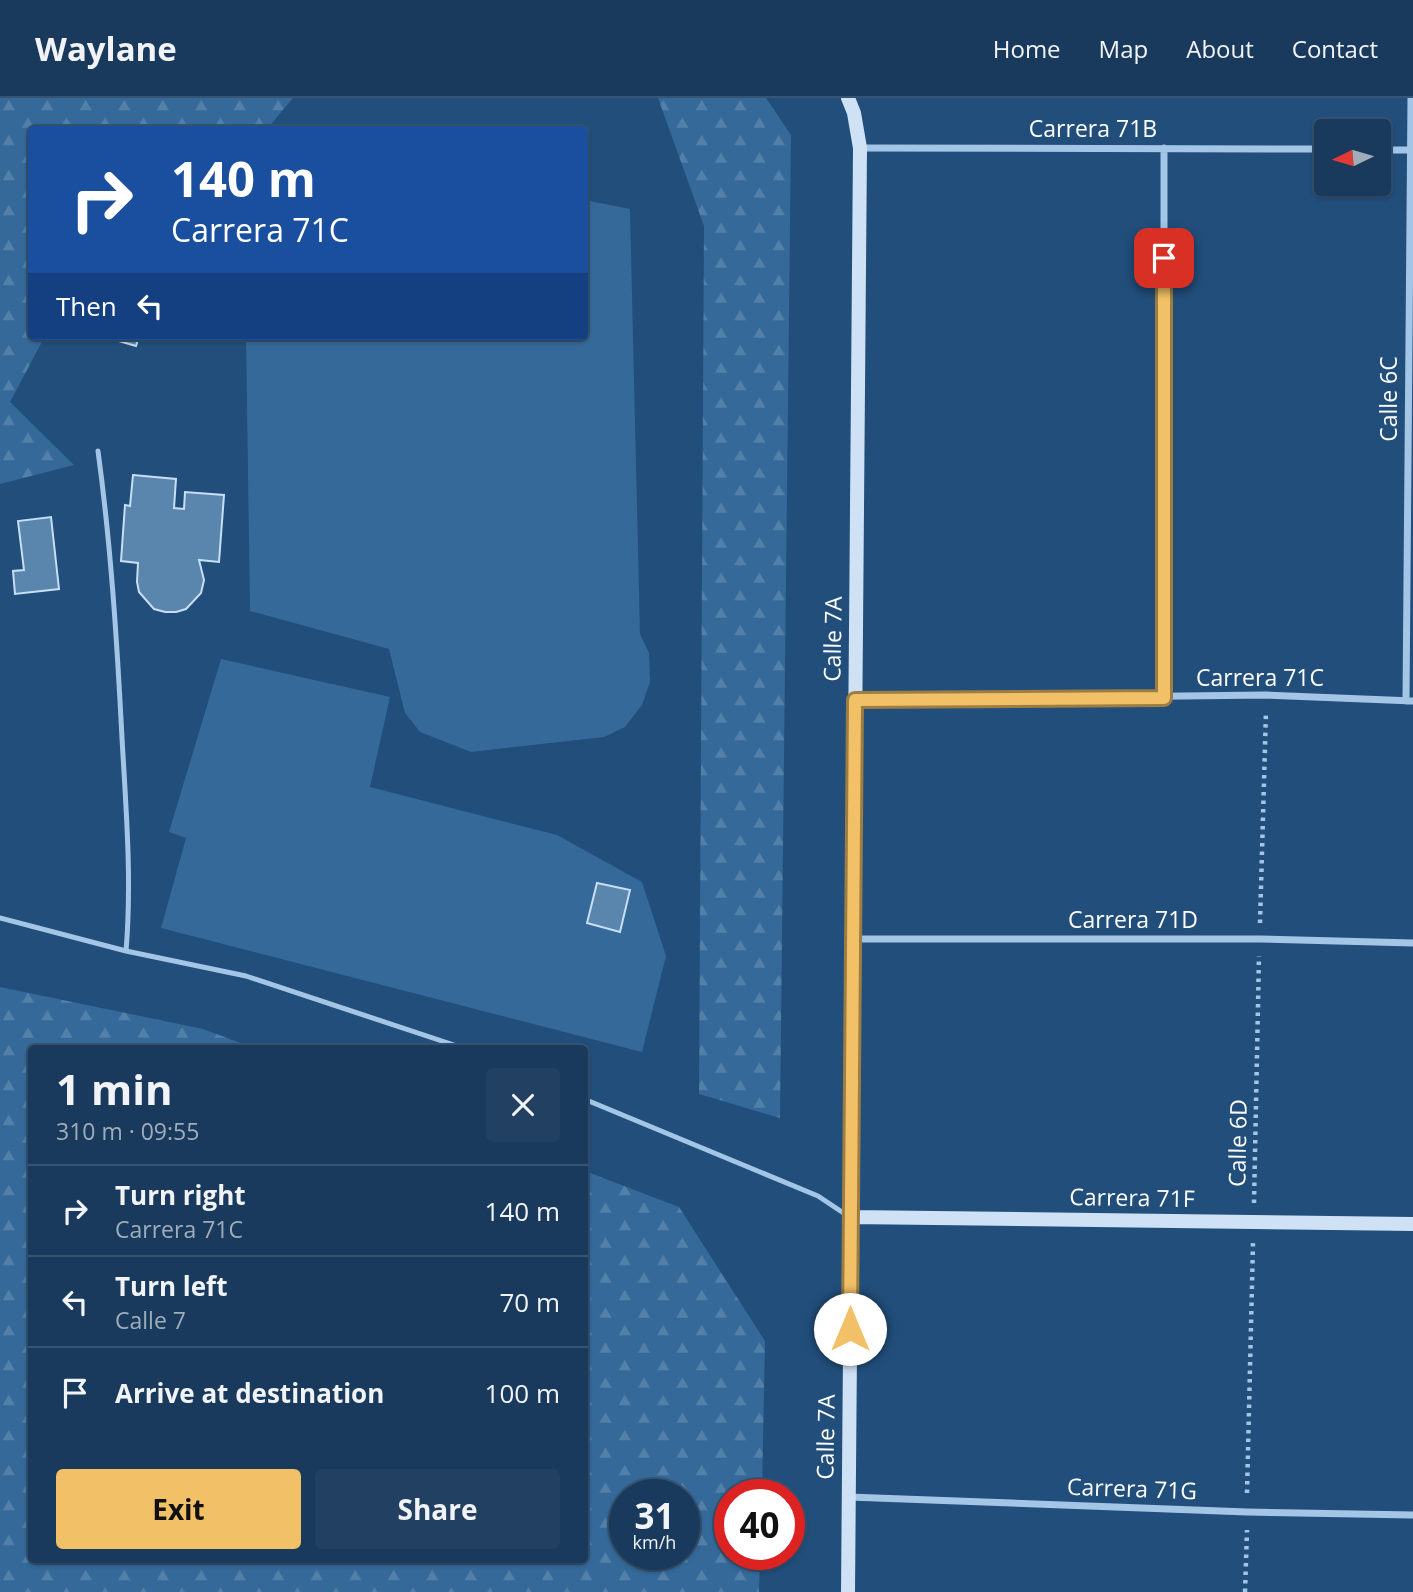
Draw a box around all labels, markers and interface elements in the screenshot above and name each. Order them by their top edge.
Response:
text: Waylane [35,26,177,71]
text: Home [993,32,1061,65]
text: Map [1099,32,1148,65]
text: About [1186,32,1254,65]
text: Contact [1292,32,1378,65]
street label: Carrera 71B [1029,112,1157,144]
north arrow [1314,119,1391,196]
map controls [1314,119,1391,196]
text: 140 m [171,145,316,211]
icon: right [56,154,147,245]
text: Carrera 71C [171,208,349,251]
pin [1134,228,1194,288]
icon: arrive [1145,239,1183,277]
icon: left [131,287,169,325]
text: Then [56,288,117,324]
street label: Calle 6C [1372,356,1404,442]
street label: Calle 7A [815,596,849,682]
street label: Carrera 71C [1196,661,1324,693]
street label: Carrera 71D [1068,903,1198,935]
text: 1 min [56,1060,173,1117]
button: close [486,1068,560,1142]
street label: Calle 6D [1220,1099,1254,1187]
text: 310 m · 09:55 [56,1115,199,1147]
text: Turn right [115,1177,246,1213]
street label: Carrera 71F [1069,1180,1195,1214]
icon: right [56,1192,94,1230]
text: 140 m [485,1193,560,1229]
text: Carrera 71C [115,1213,243,1245]
text: Turn left [115,1268,227,1304]
icon: left [56,1283,94,1321]
text: 70 m [499,1284,560,1320]
position arrow [813,1292,887,1366]
text: Calle 7 [115,1304,186,1336]
icon: arrive [56,1374,94,1412]
text: Arrive at destination [115,1375,384,1411]
text: 100 m [485,1375,560,1411]
street label: Calle 7A [808,1394,842,1480]
button: Exit [56,1469,301,1549]
button: Share [315,1469,560,1549]
street label: Carrera 71G [1066,1470,1198,1506]
speed limit sign: 40 [714,1479,805,1570]
text: 31 [634,1492,675,1539]
text: km/h [633,1530,676,1554]

